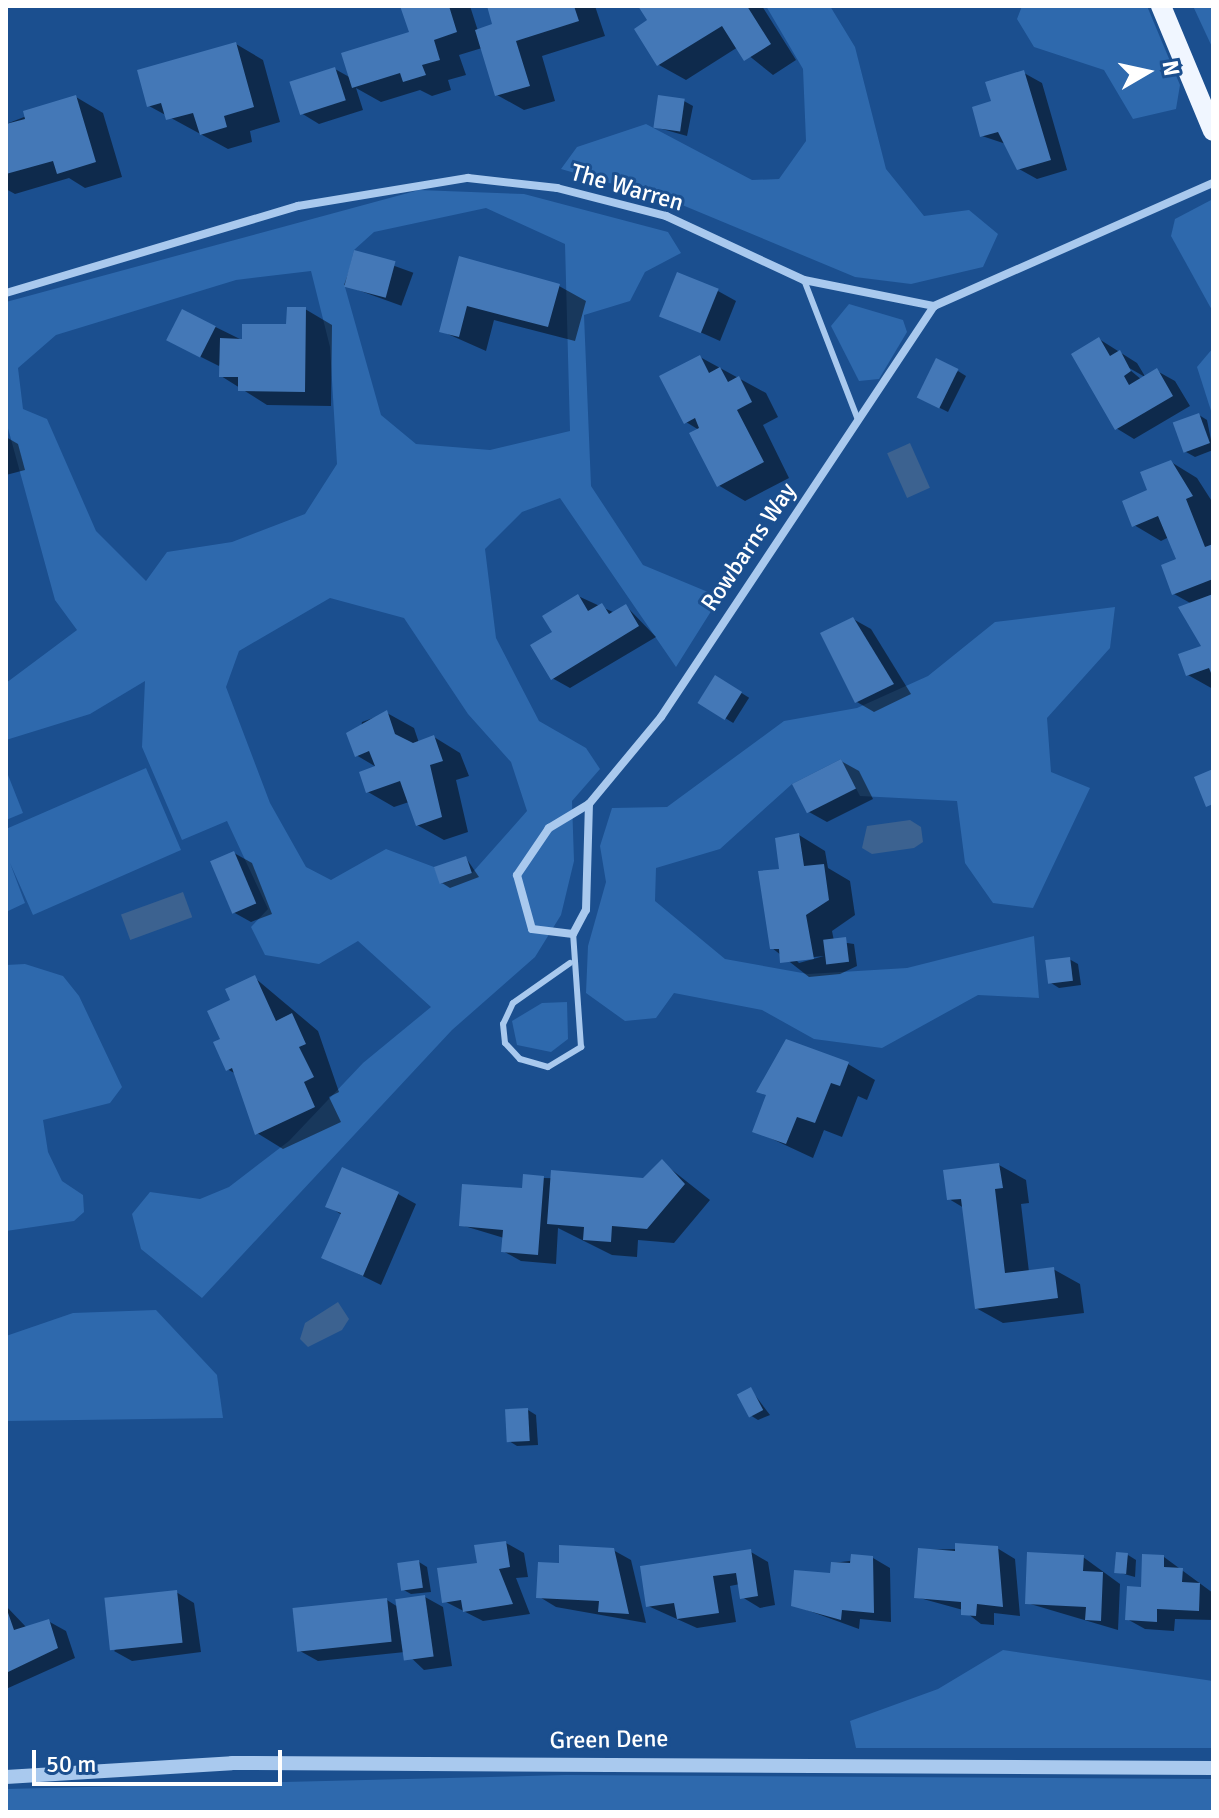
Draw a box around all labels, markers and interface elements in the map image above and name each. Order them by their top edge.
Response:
north arrow [1107,32,1187,112]
text: N [1157,58,1186,78]
street label: The Warren [567,158,687,218]
street label: Rowbarns Way [695,477,803,617]
street label: Green Dene [549,1725,669,1755]
scale bar [36,1734,286,1784]
text: 50 m [46,1749,96,1779]

